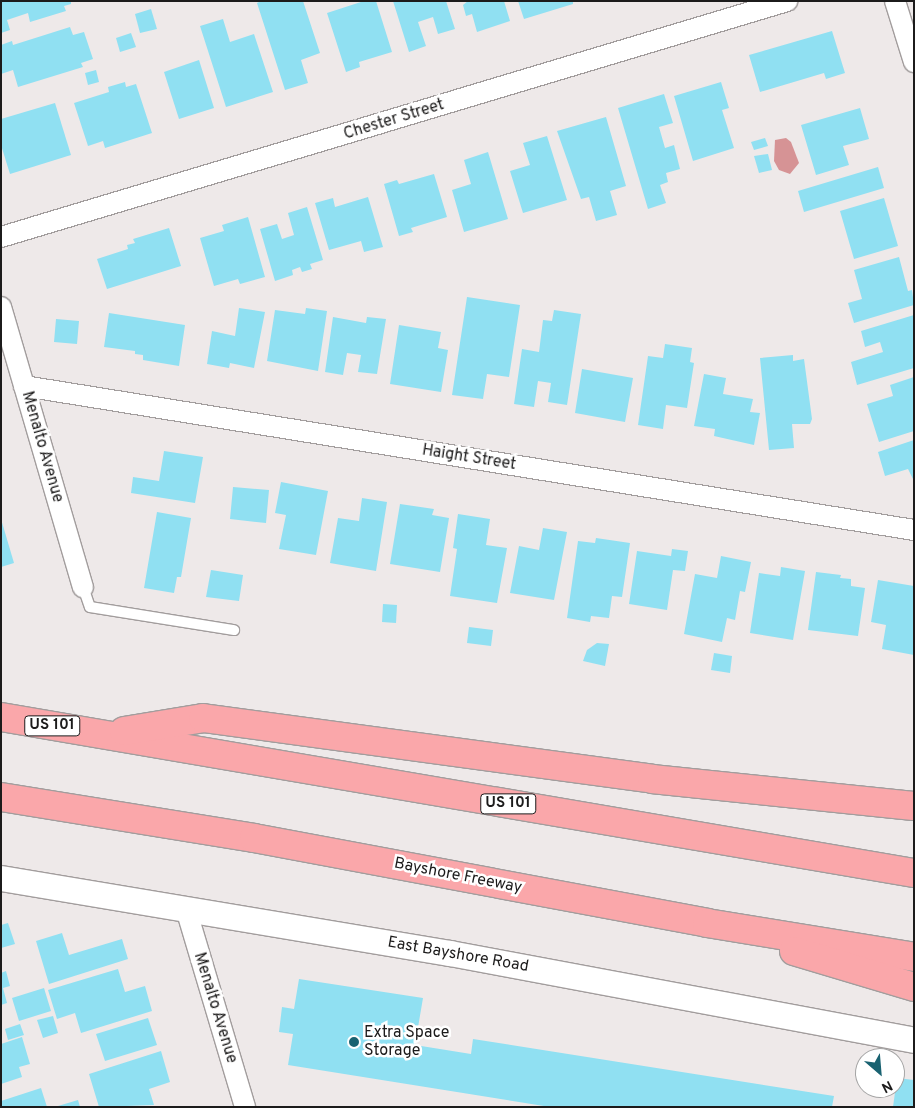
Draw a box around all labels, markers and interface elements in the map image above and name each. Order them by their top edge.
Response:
street label: Chester Street [341,96,447,144]
street label: Menalto Avenue [17,389,67,505]
street label: Haight Street [421,441,517,475]
road number: US 101 [23,714,81,738]
road number: US 101 [479,792,537,816]
street label: Bayshore Freeway [392,854,524,898]
street label: East Bayshore Road [386,933,530,977]
street label: Menalto Avenue [189,950,241,1066]
place label: Extra Space Storage [364,1023,449,1061]
marker: Extra Space Storage [348,1036,360,1048]
north arrow [855,1048,905,1098]
text: N [878,1076,895,1096]

